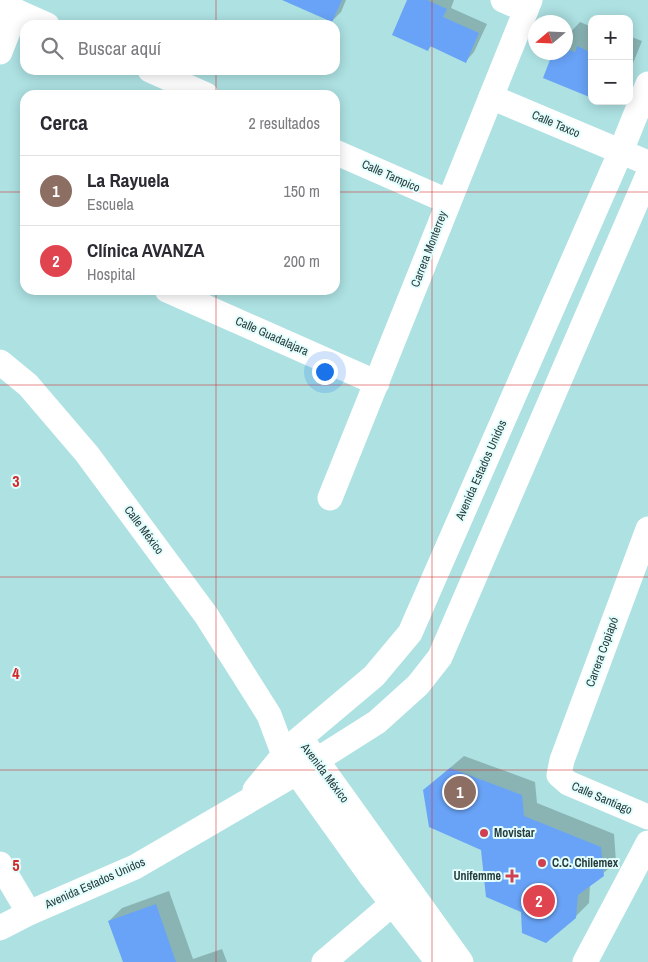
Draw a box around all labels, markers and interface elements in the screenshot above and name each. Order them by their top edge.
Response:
north arrow [528,15,573,60]
map controls [588,15,633,105]
button: + [588,15,633,60]
search box [20,20,340,75]
icon: search [38,34,66,62]
text: Buscar aquí [78,35,161,61]
button: − [588,60,633,105]
street label: Calle Taxco [529,107,583,141]
text: Cerca [40,108,88,137]
text: 2 resultados [249,112,320,134]
street label: Calle Tampico [359,156,423,196]
text: La Rayuela [87,167,169,193]
text: 1 [52,180,60,202]
text: 150 m [284,180,320,202]
text: Escuela [87,193,134,215]
street label: Carrera Monterrey [407,209,451,289]
text: Clínica AVANZA [87,237,204,263]
text: 2 [52,250,60,272]
text: 200 m [284,250,320,272]
text: Hospital [87,263,135,285]
street label: Calle Guadalajara [233,313,312,360]
your location [312,359,338,385]
street label: Avenida Estados Unidos [451,417,510,524]
text: 3 [12,470,20,492]
street label: Calle México [120,502,168,558]
street label: Carrera Copiapó [582,615,622,689]
text: 4 [12,662,20,684]
street label: Avenida México [297,739,353,806]
pin: 1 [444,773,476,811]
street label: Calle Santiago [569,778,635,818]
place label: Movistar [494,825,535,841]
marker: Movistar [478,827,490,839]
text: 5 [12,854,20,876]
street label: Avenida Estados Unidos [41,854,148,913]
place label: C.C. Chilemex [552,855,619,871]
marker: C.C. Chilemex [536,857,548,869]
place label: Unifemme [453,868,502,884]
marker: Unifemme [505,869,519,883]
pin: 2 [523,882,555,920]

